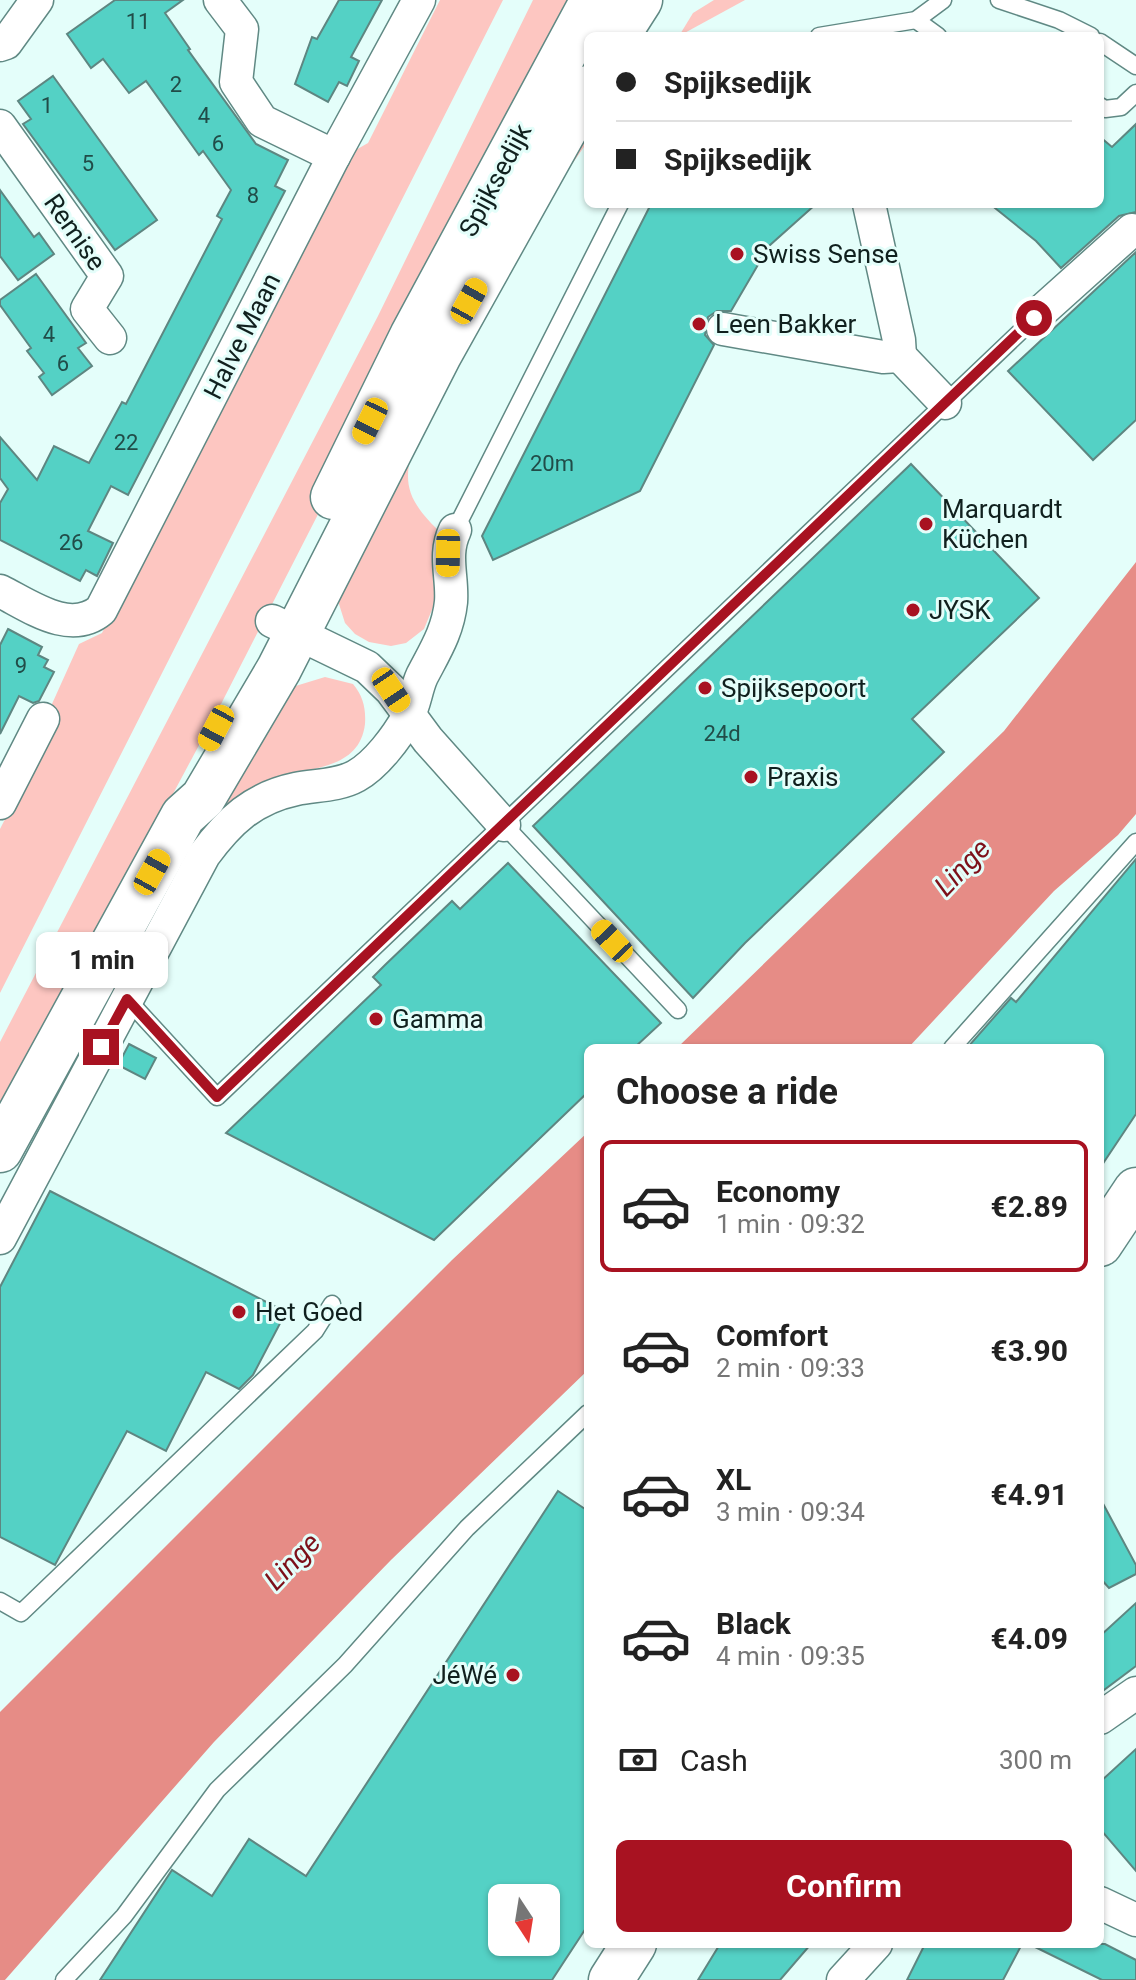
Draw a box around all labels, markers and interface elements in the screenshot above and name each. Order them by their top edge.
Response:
house number: 11 [126,9,150,34]
text: Spijksedijk [664,65,811,100]
house number: 2 [170,72,182,97]
house number: 1 [41,93,53,118]
house number: 4 [198,103,210,128]
street label: Spijksedijk [453,118,538,242]
house number: 6 [212,131,224,156]
text: Spijksedijk [664,142,811,177]
house number: 5 [82,151,94,176]
house number: 8 [247,183,259,208]
street label: Remise [38,188,112,276]
place label: Swiss Sense [753,239,898,269]
marker: Swiss Sense [728,245,746,263]
street label: Halve Maan [198,268,286,404]
car [447,274,491,328]
route start [1016,300,1052,336]
place label: Leen Bakker [715,309,857,339]
marker: Leen Bakker [690,315,708,333]
house number: 4 [43,322,55,347]
house number: 6 [57,351,69,376]
car [349,394,391,448]
house number: 22 [114,430,138,455]
house number: 20m [530,451,574,476]
place label: Marquardt Küchen [942,494,1062,554]
marker: Marquardt Küchen [917,515,935,533]
car [436,529,460,577]
house number: 26 [59,530,83,555]
place label: JYSK [929,595,991,625]
marker: JYSK [904,601,922,619]
house number: 9 [15,653,27,678]
car [368,663,414,717]
place label: Spijksepoort [721,673,866,703]
marker: Spijksepoort [696,679,714,697]
car [194,701,238,755]
house number: 24d [703,721,741,746]
place label: Praxis [767,762,839,792]
marker: Praxis [742,768,760,786]
water label: Linge [928,832,997,903]
car [130,845,174,899]
car [587,915,637,967]
callout: 1 min [35,931,167,987]
text: 1 min [69,945,135,975]
place label: Gamma [392,1004,484,1034]
marker: Gamma [367,1010,385,1028]
route end [83,1029,119,1065]
text: Choose a ride [616,1071,838,1113]
icon: car [620,1170,692,1242]
text: Economy [716,1174,840,1209]
text: €2.89 [990,1189,1068,1224]
text: 1 min · 09:32 [716,1209,865,1239]
place label: Het Goed [255,1297,363,1327]
marker: Het Goed [230,1303,248,1321]
icon: car [620,1314,692,1386]
text: Comfort [716,1318,828,1353]
text: €3.90 [990,1333,1068,1368]
text: 2 min · 09:33 [716,1353,865,1383]
icon: car [620,1458,692,1530]
text: XL [716,1462,751,1497]
text: €4.91 [990,1477,1068,1512]
text: 3 min · 09:34 [716,1497,865,1527]
water label: Linge [258,1526,327,1597]
icon: car [620,1602,692,1674]
text: Black [716,1606,791,1641]
text: €4.09 [990,1621,1068,1656]
text: 4 min · 09:35 [716,1641,865,1671]
place label: JéWé [432,1660,497,1690]
marker: JéWé [504,1666,522,1684]
icon: cash [616,1738,660,1782]
text: Cash [680,1743,748,1778]
text: 300 m [999,1745,1072,1775]
button: Confirm [616,1840,1072,1932]
north arrow [488,1884,560,1956]
map controls [488,1884,560,1956]

